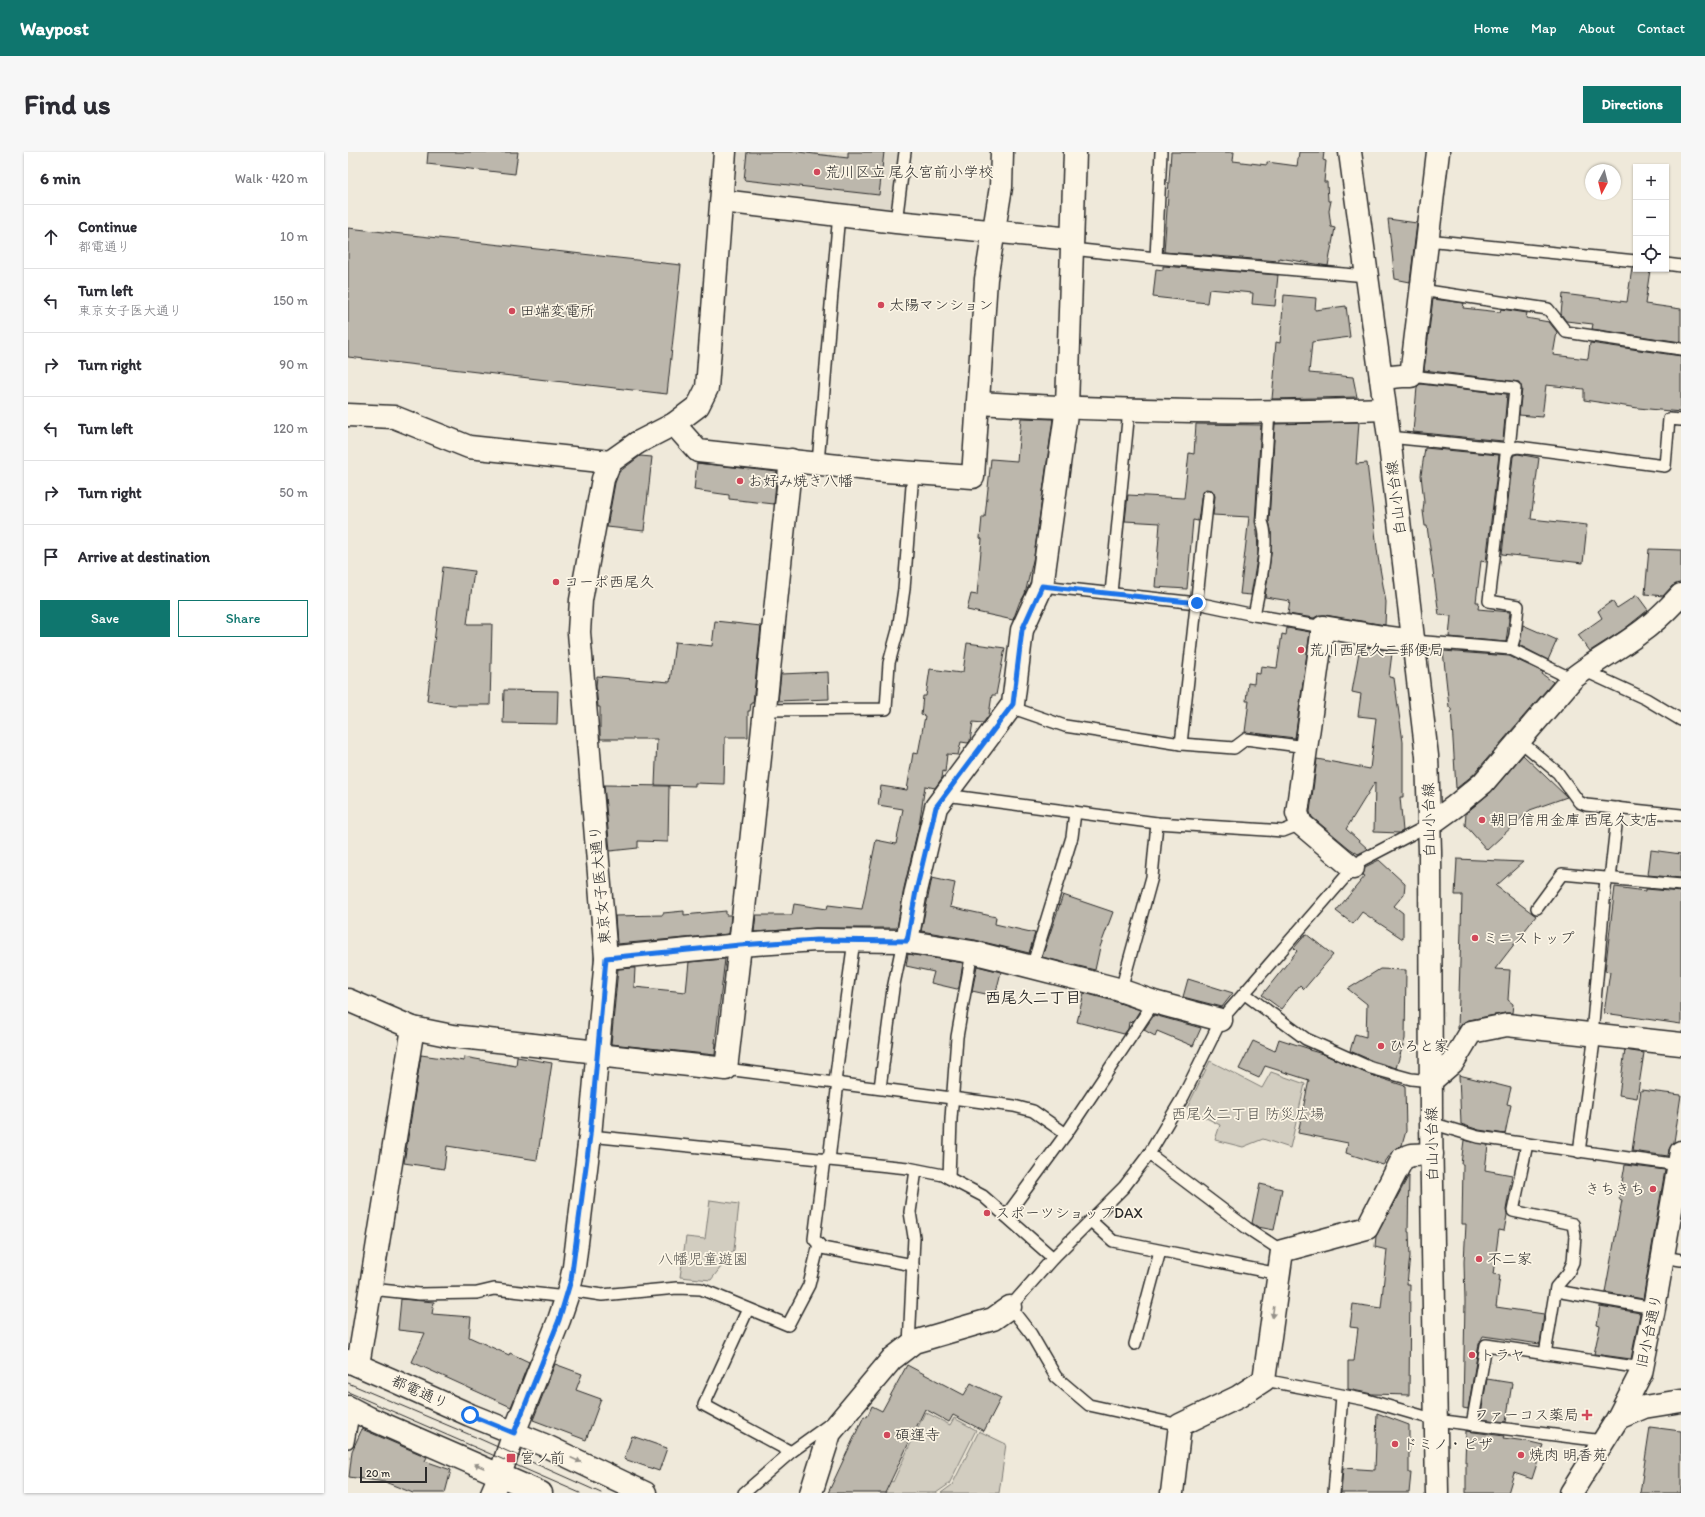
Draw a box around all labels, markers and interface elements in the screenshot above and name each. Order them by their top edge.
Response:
text: Waypost [20,17,89,40]
text: Home [1474,20,1509,37]
text: Map [1531,20,1557,37]
text: About [1579,20,1615,37]
text: Contact [1637,20,1685,37]
button: Directions [1583,86,1681,123]
text: Find us [24,87,111,121]
place label: 荒川区立 尾久宮前小学校 [825,163,993,181]
north arrow [1585,164,1621,200]
map controls [1633,164,1669,272]
button: + [1633,164,1669,200]
marker: 荒川区立 尾久宮前小学校 [812,167,822,177]
text: 6 min [40,168,81,188]
text: Walk · 420 m [235,171,308,186]
button: − [1633,200,1669,236]
text: Continue [78,218,137,236]
icon: ahead [40,226,62,248]
text: 10 m [280,229,308,244]
button: locate [1633,236,1669,272]
text: 都電通り [78,239,130,254]
text: Turn left [78,282,133,300]
icon: left [40,290,62,312]
text: 150 m [273,293,308,308]
place label: 太陽マンション [889,296,993,314]
marker: 太陽マンション [876,300,886,310]
place label: 田端変電所 [520,302,595,320]
text: 東京女子医大通り [78,303,182,318]
marker: 田端変電所 [507,306,517,316]
icon: right [40,354,62,376]
text: Turn right [78,356,142,374]
text: 90 m [279,357,308,372]
icon: left [40,418,62,440]
text: Turn left [78,420,133,438]
text: 120 m [273,421,308,436]
street label: 白山小台線 [1382,460,1410,536]
place label: お好み焼き八幡 [748,472,853,490]
marker: お好み焼き八幡 [735,476,745,486]
icon: right [40,482,62,504]
text: Turn right [78,484,142,502]
text: 50 m [279,485,308,500]
icon: arrive [40,546,62,568]
text: Arrive at destination [78,548,210,566]
place label: コーポ西尾久 [564,573,654,591]
marker: コーポ西尾久 [551,577,561,587]
route end [1188,594,1206,612]
button: Save [40,600,170,637]
button: Share [178,600,308,637]
place label: 荒川西尾久二郵便局 [1309,641,1444,659]
marker: 荒川西尾久二郵便局 [1296,645,1306,655]
street label: 白山小台線 [1419,782,1439,858]
place label: 朝日信用金庫 西尾久支店 [1490,811,1658,829]
marker: 朝日信用金庫 西尾久支店 [1477,815,1487,825]
street label: 東京女子医大通り [586,824,614,946]
place label: ミニストップ [1483,929,1575,947]
marker: ミニストップ [1470,933,1480,943]
district label: 西尾久二丁目 [985,988,1081,1007]
place label: ひろと家 [1389,1037,1449,1055]
marker: ひろと家 [1376,1041,1386,1051]
park label: 西尾久二丁目 防災広場 [1171,1105,1325,1123]
street label: 白山小台線 [1422,1106,1442,1182]
place label: きちきち [1585,1180,1645,1198]
marker: きちきち [1648,1184,1658,1194]
place label: スポーツショップDAX [995,1204,1143,1222]
marker: スポーツショップDAX [982,1208,992,1218]
park label: 八幡児童遊園 [658,1250,748,1268]
place label: 不二家 [1487,1250,1532,1268]
marker: 不二家 [1474,1254,1484,1264]
street label: 旧小台通り [1632,1292,1666,1370]
one-way arrow [1270,1306,1276,1318]
place label: トラヤ [1480,1346,1525,1364]
marker: トラヤ [1467,1350,1477,1360]
street label: 都電通り [389,1372,451,1412]
route start [461,1406,479,1424]
place label: ファーコス薬局 [1474,1406,1579,1424]
marker: ファーコス薬局 [1582,1410,1592,1420]
place label: 碩運寺 [895,1426,940,1444]
marker: 碩運寺 [882,1430,892,1440]
place label: ドミノ・ピザ [1403,1435,1493,1453]
marker: ドミノ・ピザ [1390,1439,1400,1449]
place label: 焼肉 明香苑 [1529,1446,1607,1464]
place label: 宮ノ前 [520,1449,565,1467]
marker: 焼肉 明香苑 [1516,1450,1526,1460]
marker: 宮ノ前 [505,1452,517,1464]
one-way arrow [571,1457,582,1463]
one-way arrow [473,1463,485,1469]
scale bar [360,1465,427,1484]
text: 20 m [366,1467,390,1480]

